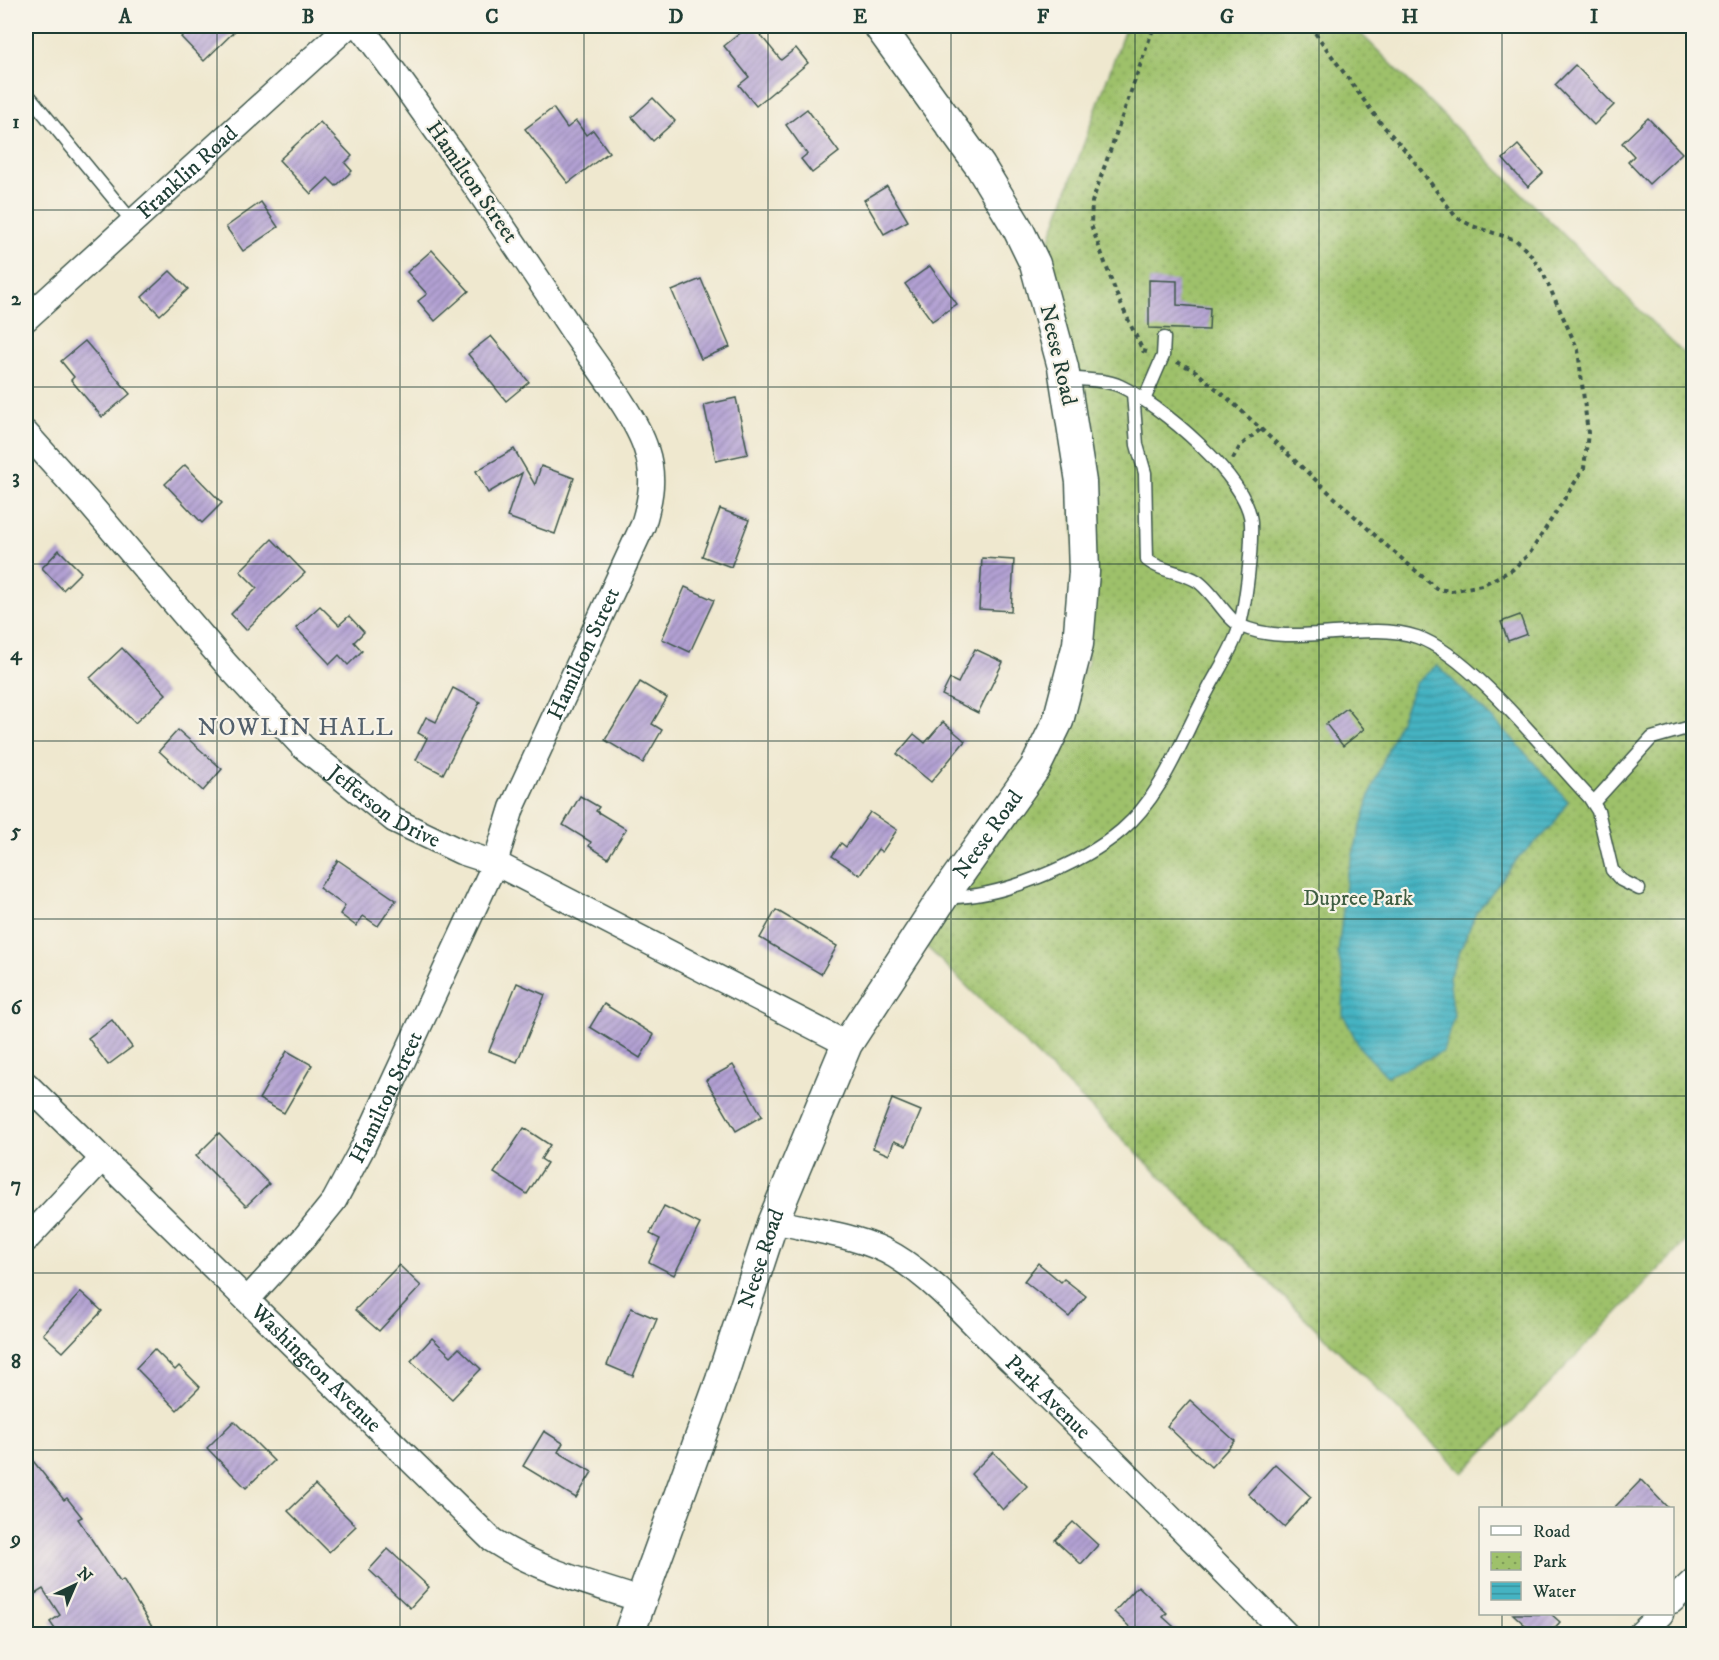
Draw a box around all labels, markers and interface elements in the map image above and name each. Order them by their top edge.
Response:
text: A [118,5,133,30]
text: B [302,5,314,30]
text: C [485,5,499,30]
text: D [669,5,684,30]
text: E [853,5,867,30]
text: F [1037,5,1050,30]
text: G [1220,5,1234,30]
text: H [1402,5,1419,30]
text: I [1590,5,1598,30]
text: 1 [12,110,20,135]
street label: Hamilton Street [420,116,524,248]
street label: Franklin Road [131,120,243,225]
text: 2 [11,287,22,312]
street label: Neese Road [1033,302,1083,408]
text: 3 [12,465,20,490]
street label: Hamilton Street [541,583,626,724]
text: 4 [10,642,23,667]
district label: NOWLIN HALL [198,713,394,743]
street label: Jefferson Drive [321,758,445,854]
street label: Neese Road [947,785,1029,884]
text: 5 [10,819,21,844]
park label: Dupree Park [1303,885,1413,912]
text: 6 [11,996,23,1021]
street label: Hamilton Street [343,1027,428,1168]
text: 7 [11,1173,21,1198]
street label: Neese Road [732,1205,790,1311]
street label: Washington Avenue [244,1297,387,1438]
street label: Park Avenue [1000,1349,1097,1445]
text: 8 [11,1350,21,1375]
legend [1479,1507,1674,1615]
text: Road [1533,1521,1570,1543]
text: 9 [9,1527,21,1552]
text: Park [1533,1551,1567,1573]
north arrow [45,1555,105,1615]
text: N [73,1563,96,1587]
text: Water [1532,1581,1576,1603]

